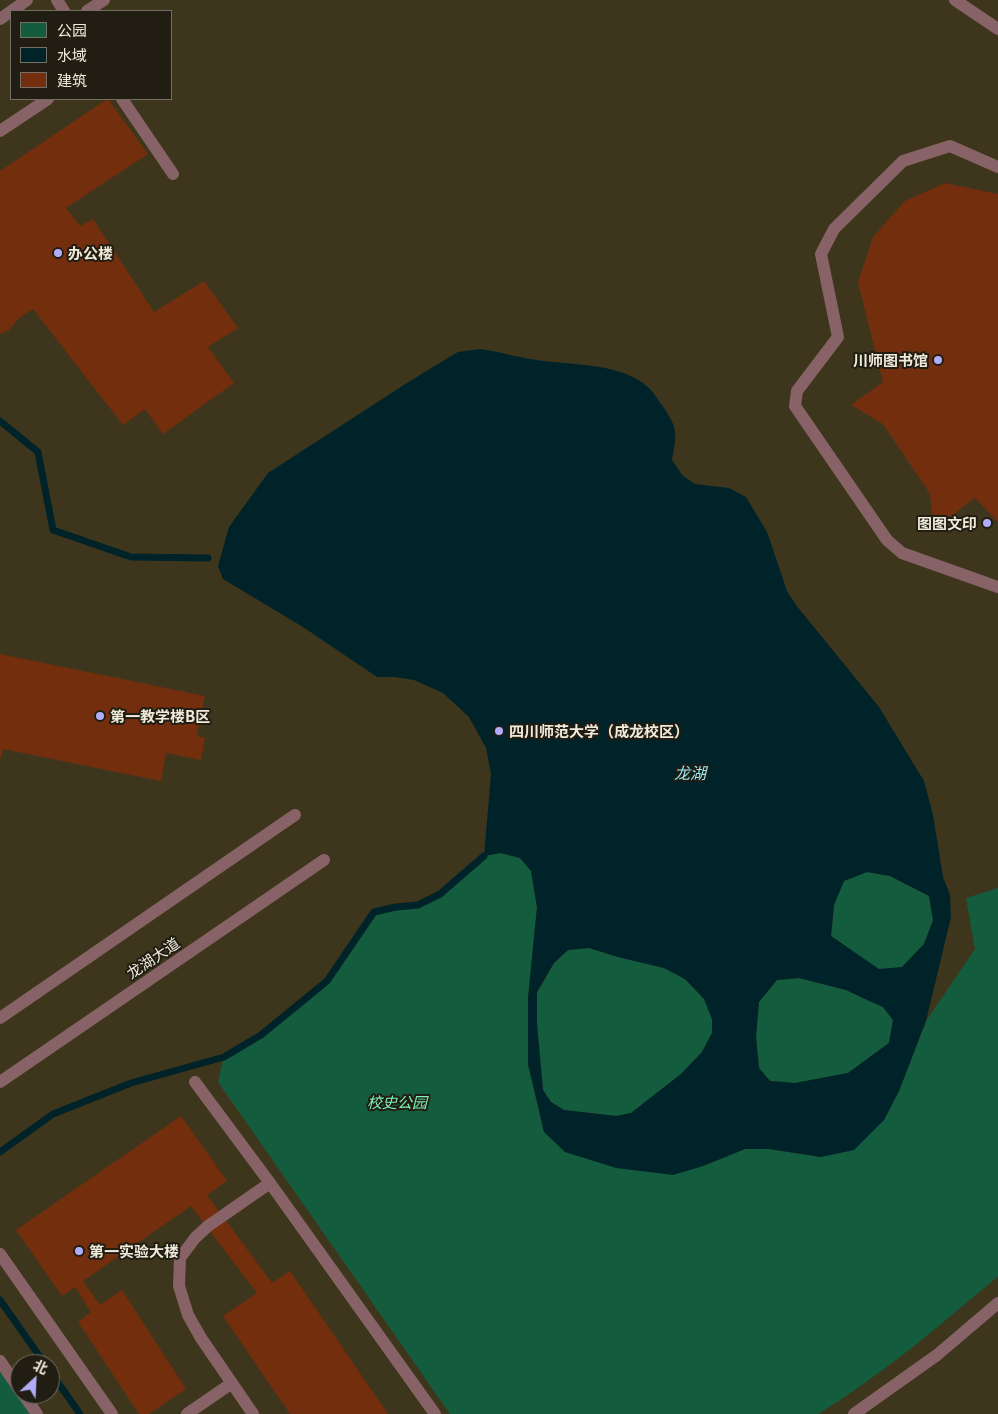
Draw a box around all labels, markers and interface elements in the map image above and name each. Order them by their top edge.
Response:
legend [10,10,172,100]
text: 公园 [57,19,87,40]
text: 水域 [57,44,87,65]
text: 建筑 [57,69,87,90]
place label: 办公楼 [68,244,113,262]
marker: 办公楼 [52,247,64,259]
place label: 川师图书馆 [853,351,928,369]
marker: 川师图书馆 [932,354,944,366]
place label: 图图文印 [917,514,977,532]
marker: 图图文印 [981,517,993,529]
place label: 第一教学楼B区 [110,707,210,725]
marker: 第一教学楼B区 [94,710,106,722]
place label: 四川师范大学（成龙校区） [509,722,689,740]
marker: 四川师范大学（成龙校区） [493,725,505,737]
water label: 龙湖 [674,763,706,783]
street label: 龙湖大道 [123,934,183,982]
park label: 校史公园 [367,1093,427,1111]
place label: 第一实验大楼 [89,1242,179,1260]
marker: 第一实验大楼 [73,1245,85,1257]
north arrow [10,1354,60,1404]
text: 北 [30,1354,51,1378]

